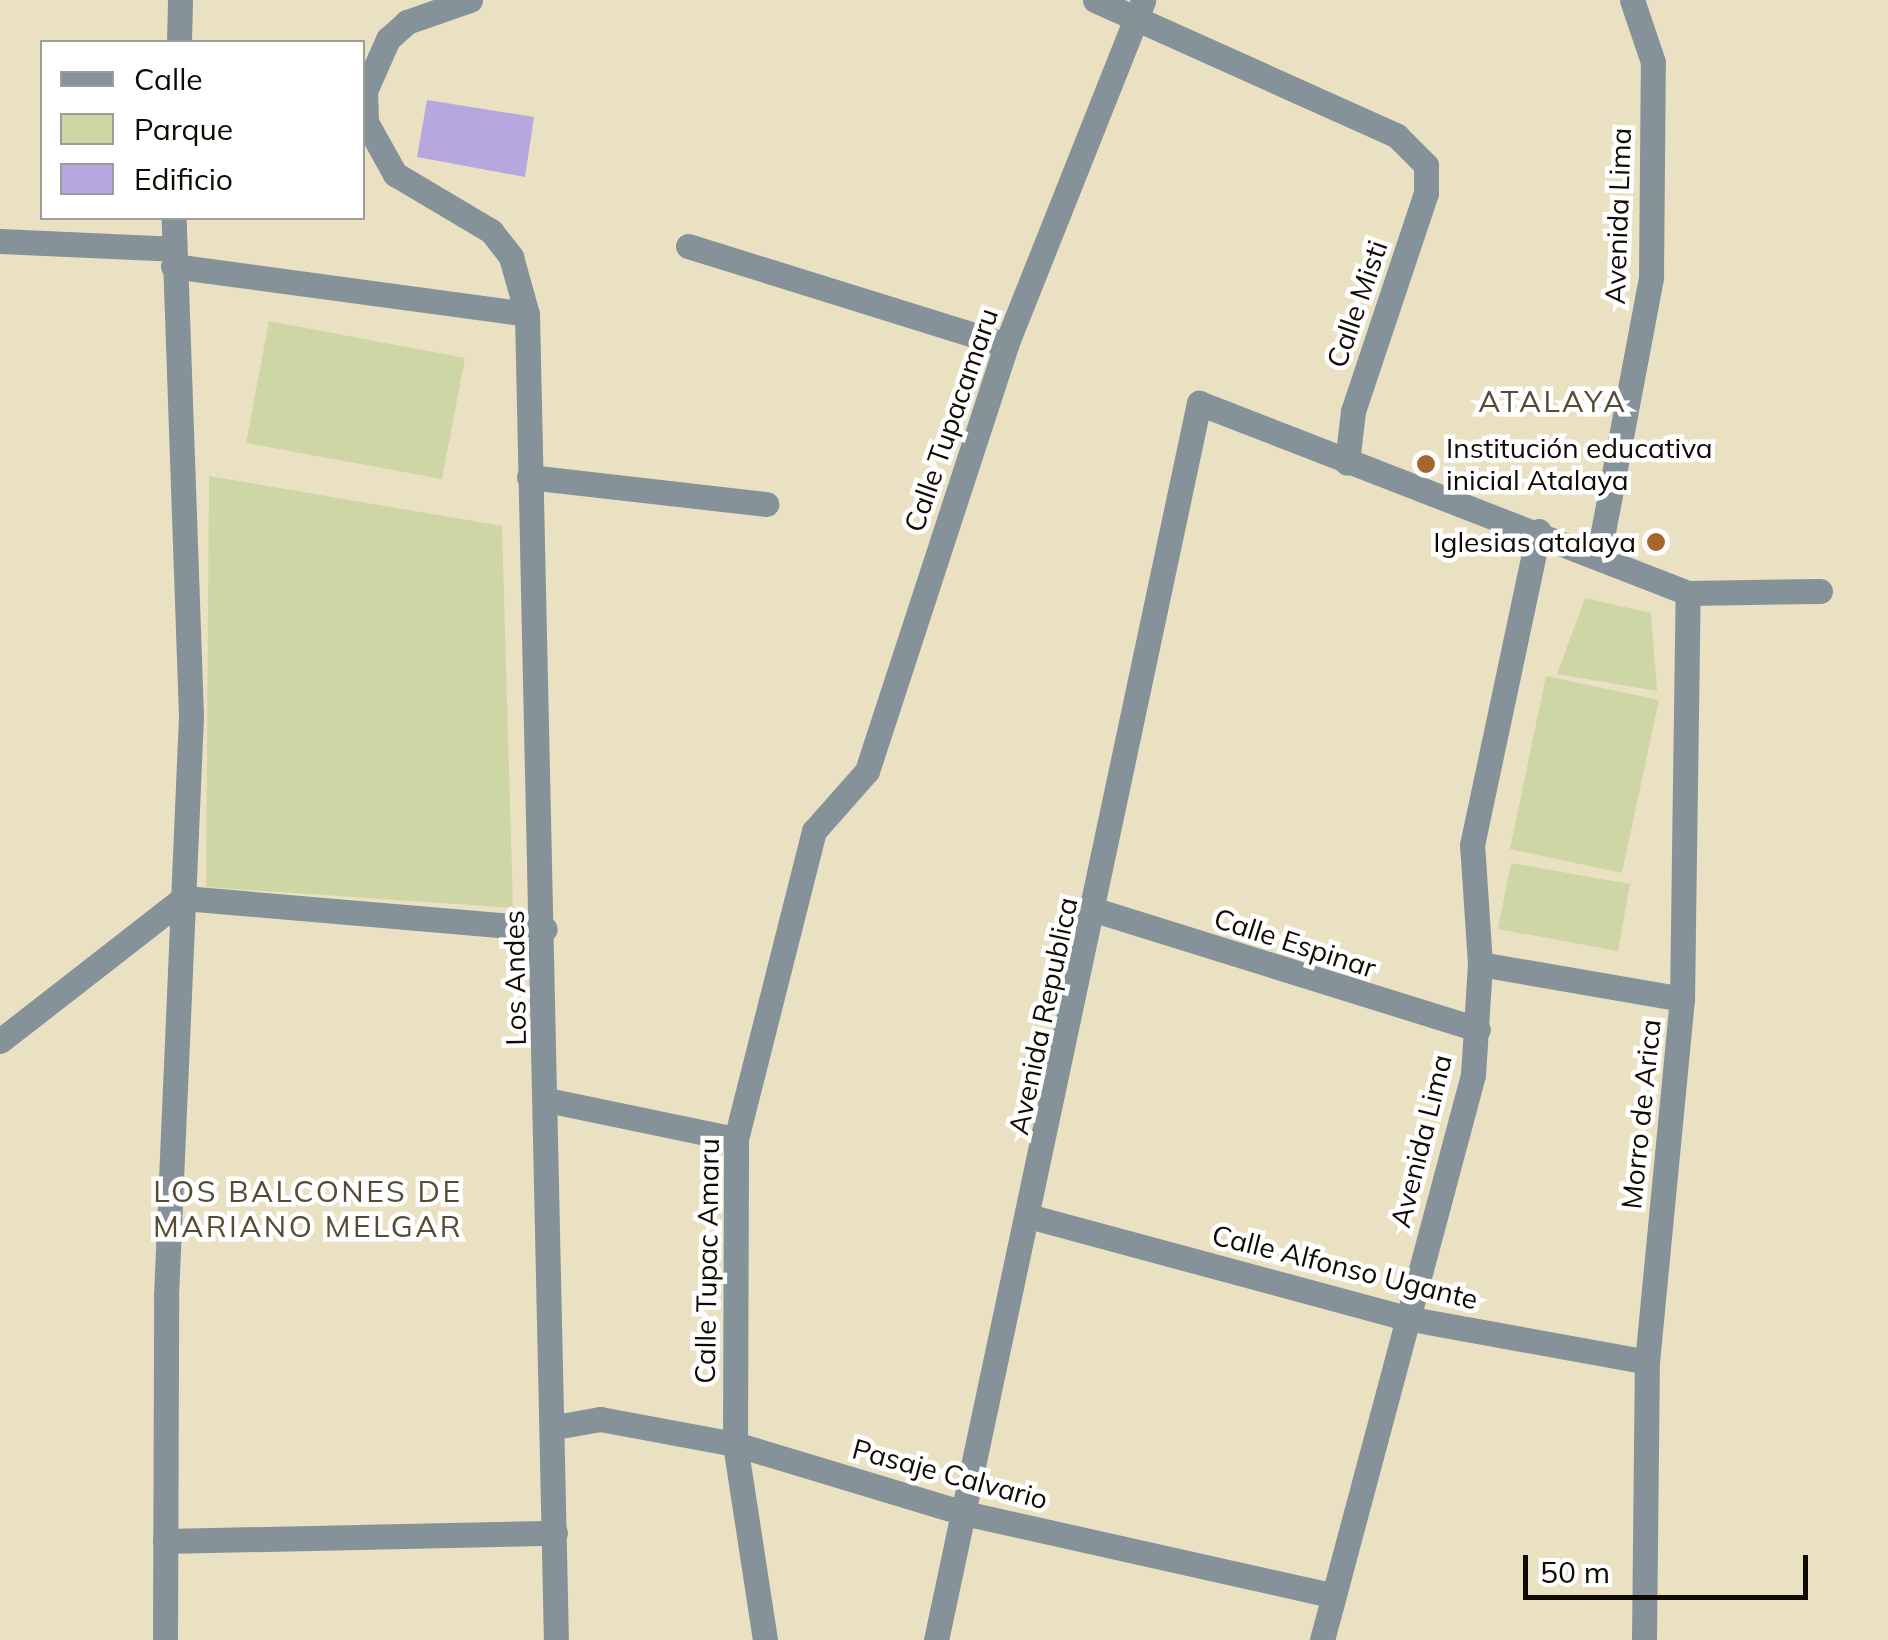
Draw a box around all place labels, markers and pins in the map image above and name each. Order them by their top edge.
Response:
place label: Institución educativa inicial Atalaya [1446,431,1713,497]
marker: Institución educativa inicial Atalaya [1415,453,1437,475]
place label: Iglesias atalaya [1433,525,1636,559]
marker: Iglesias atalaya [1645,531,1667,553]

